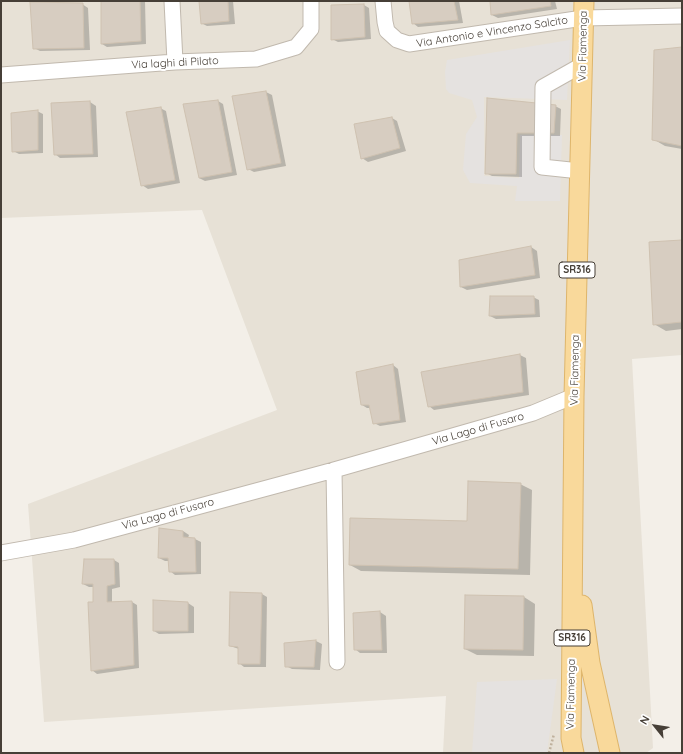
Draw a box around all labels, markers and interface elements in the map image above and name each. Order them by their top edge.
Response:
street label: Via Fiamenga [576,11,590,81]
street label: Via Antonio e Vincenzo Salcito [415,13,569,51]
street label: Via laghi di Pilato [131,54,219,72]
road number: SR316 [559,262,595,278]
street label: Via Fiamenga [568,335,582,405]
street label: Via Lago di Fusaro [431,410,525,448]
street label: Via Lago di Fusaro [120,495,216,533]
road number: SR316 [554,630,590,646]
street label: Via Fiamenga [564,659,578,729]
north arrow [635,706,675,746]
text: N [637,713,653,727]

